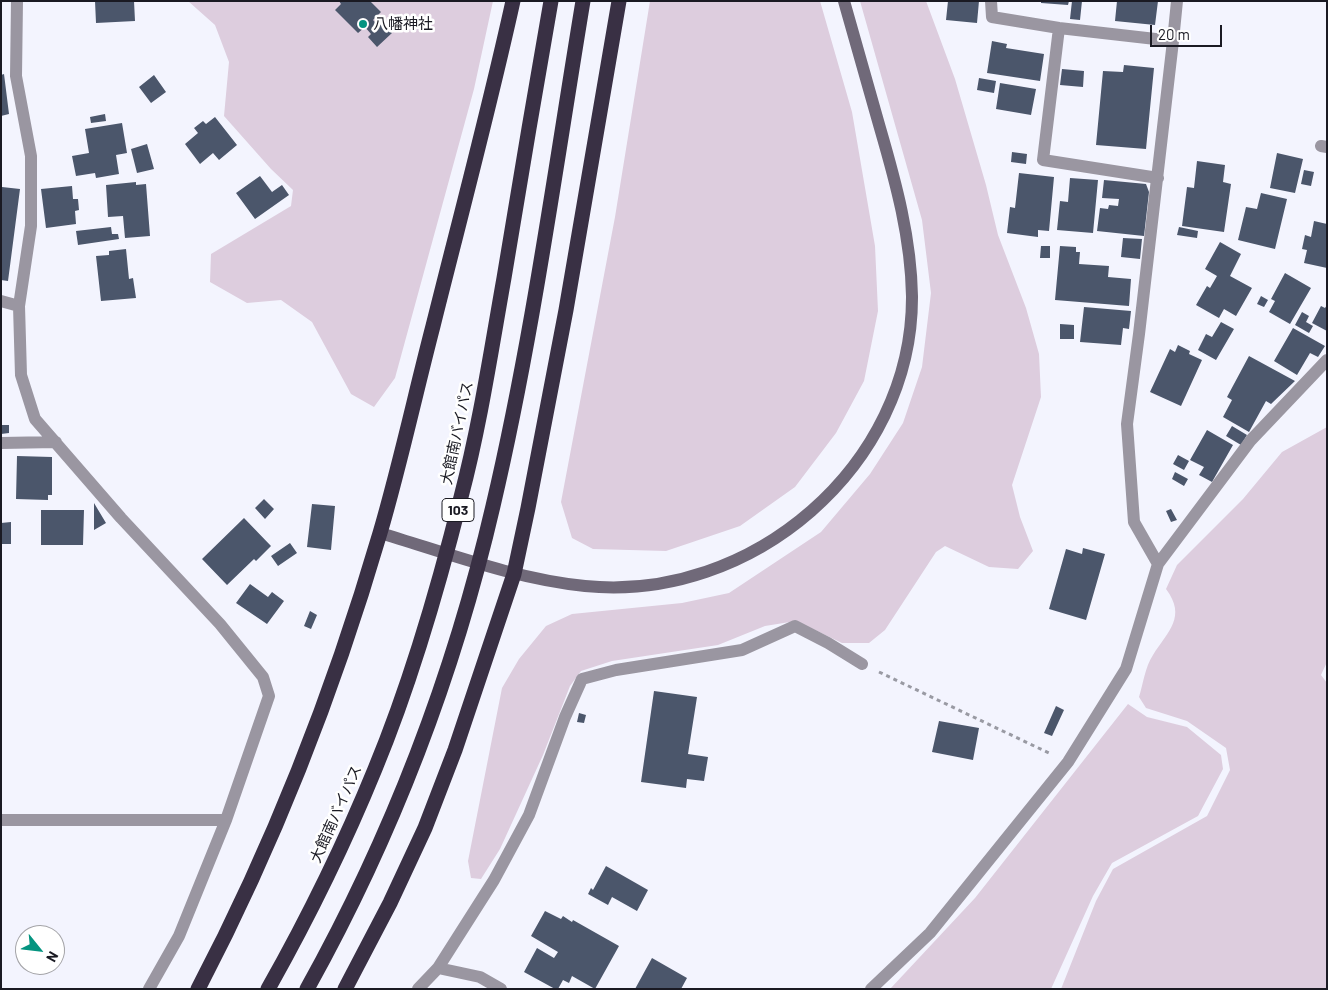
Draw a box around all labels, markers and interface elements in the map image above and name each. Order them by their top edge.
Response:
place label: 八幡神社 [373,15,433,33]
scale bar [1153,15,1226,47]
marker: 八幡神社 [357,18,369,30]
text: 20 m [1158,25,1190,43]
street label: 大館南バイパス [437,380,477,486]
road number: 103 [442,498,474,522]
street label: 大館南バイパス [306,762,366,866]
north arrow [15,925,65,975]
text: N [43,949,62,965]

